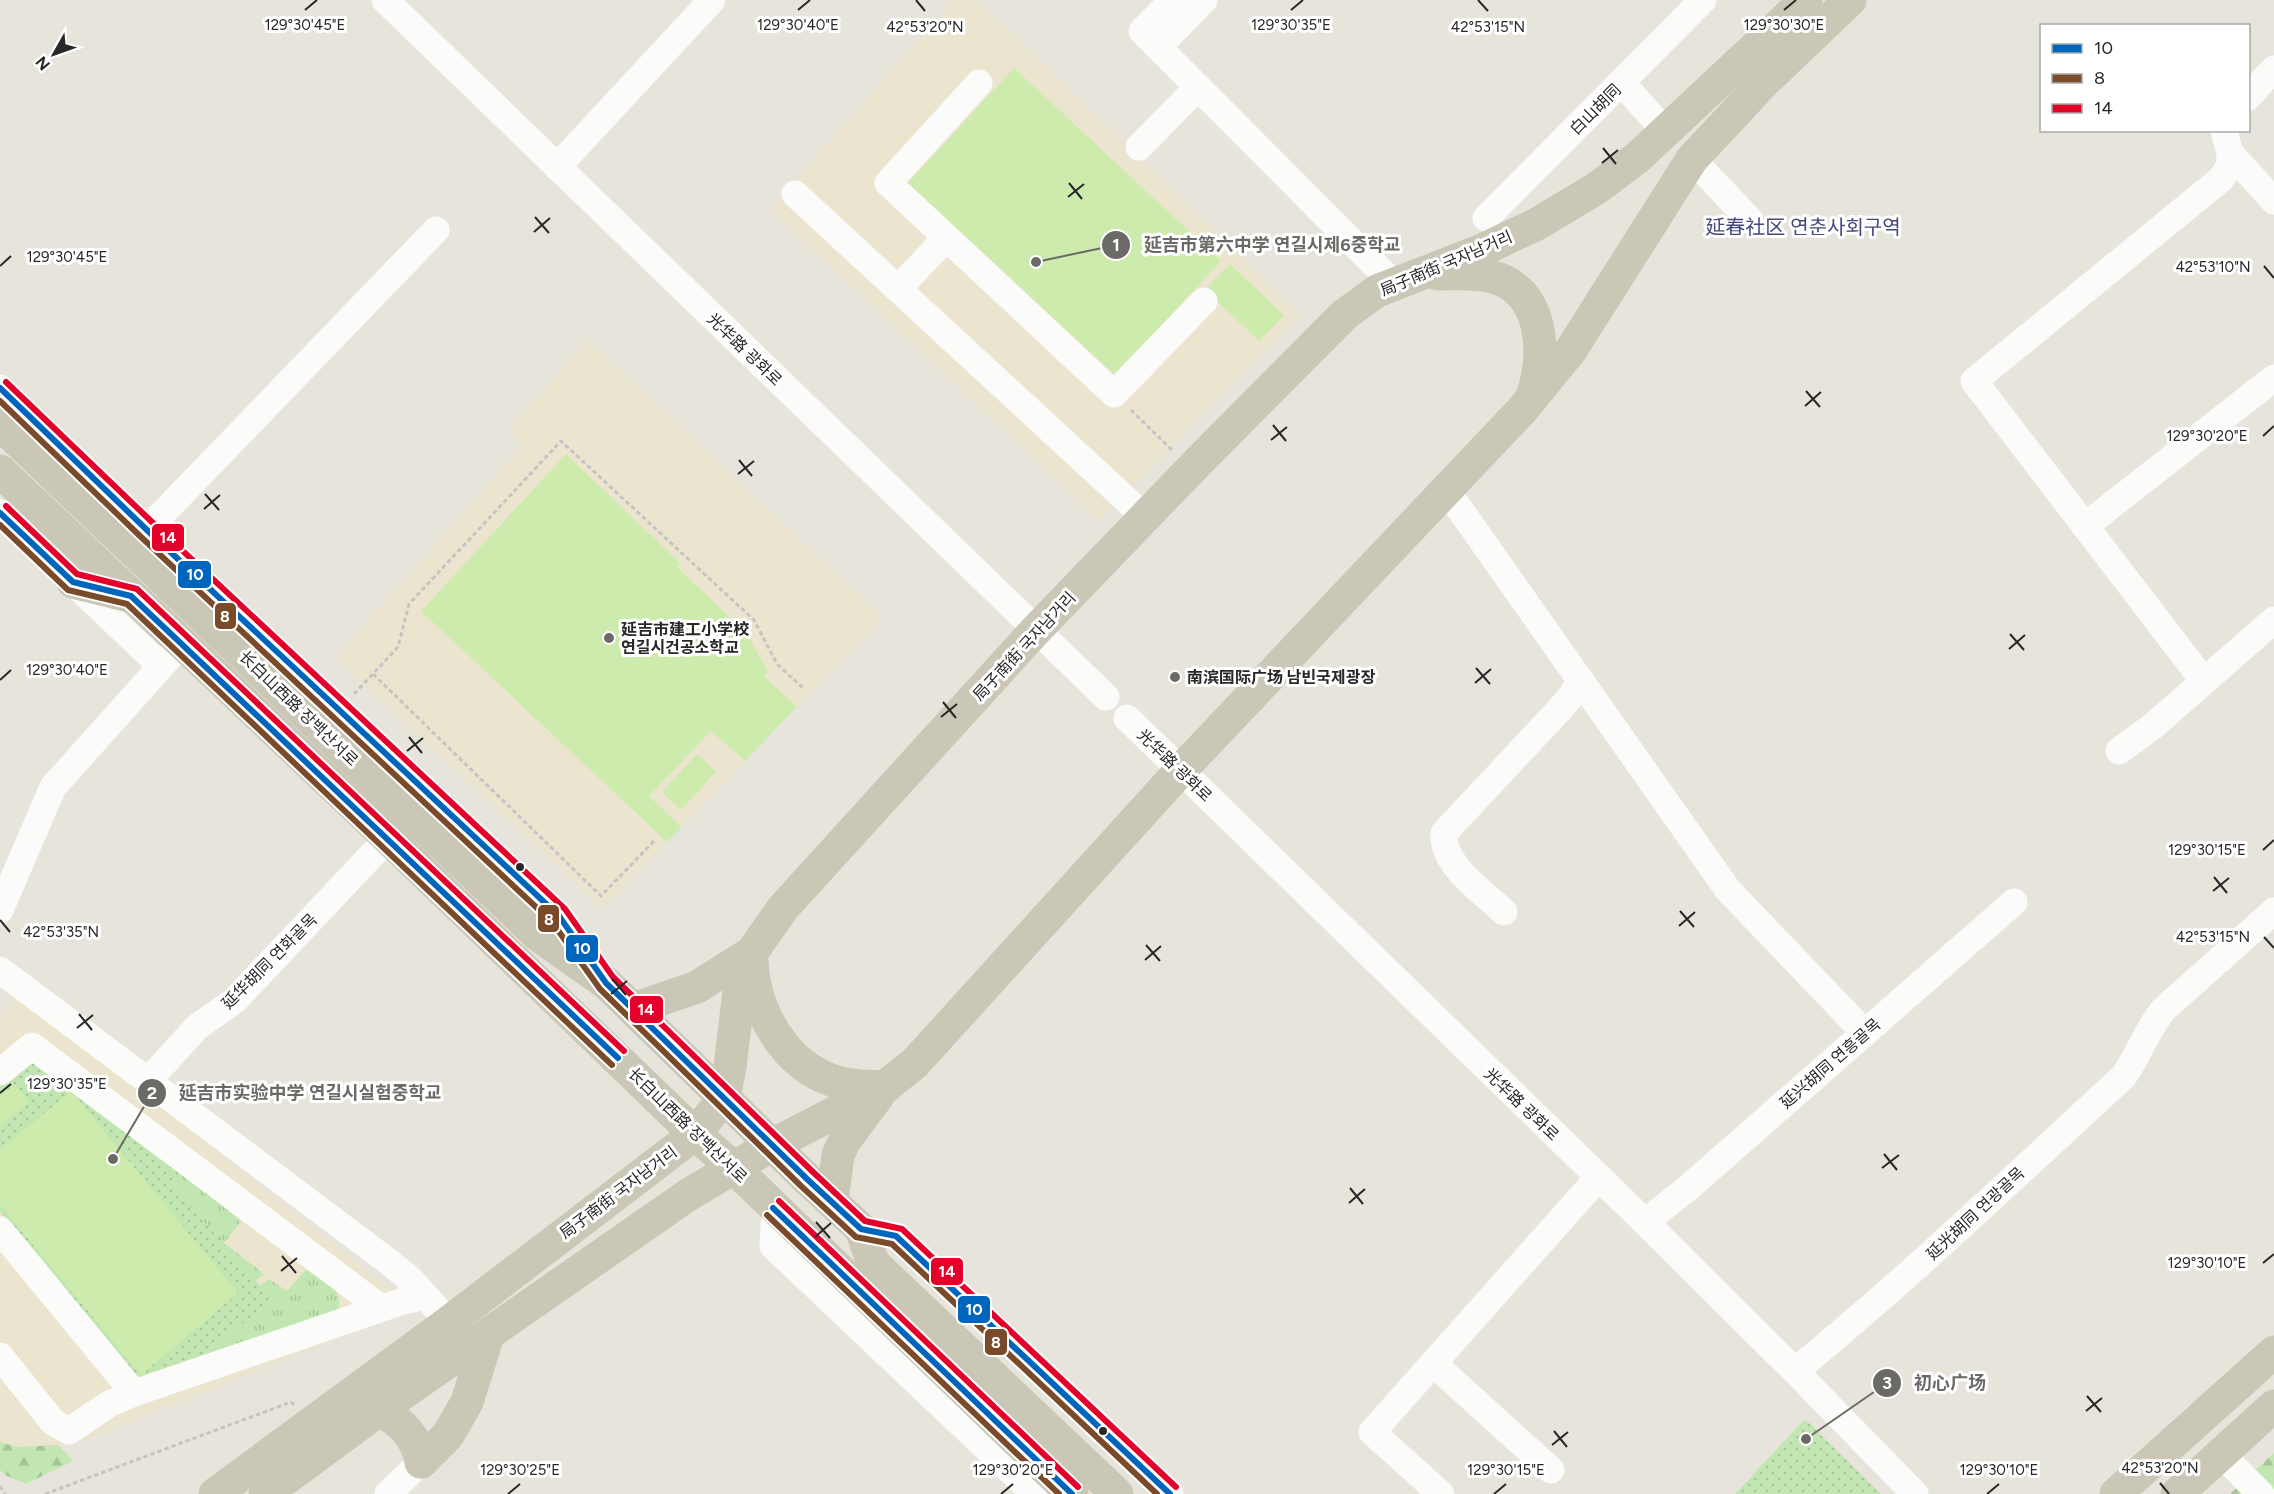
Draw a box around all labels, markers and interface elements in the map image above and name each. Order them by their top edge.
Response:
text: 129°30'45"E [264,16,346,34]
text: 129°30'40"E [757,16,839,34]
text: 129°30'35"E [1251,16,1331,34]
text: 129°30'30"E [1744,16,1824,34]
text: 42°53'20"N [886,18,964,36]
text: 42°53'15"N [1451,18,1525,36]
north arrow [24,24,84,84]
legend [2040,24,2250,132]
text: 10 [2094,37,2113,59]
text: N [32,52,54,74]
text: 8 [2094,67,2105,89]
street label: 白山胡同 [1566,80,1625,139]
text: 14 [2094,97,2113,119]
district label: 延春社区 연춘사회구역 [1705,215,1901,239]
callout: 延吉市第六中学 연길시제6중학교 [1101,227,1412,263]
street label: 局子南街 국자남거리 [1377,227,1515,300]
text: 1 [1112,234,1120,256]
text: 延吉市第六中学 연길시제6중학교 [1144,234,1400,256]
text: 129°30'45"E [26,248,108,266]
text: 42°53'10"N [2175,258,2251,276]
street label: 光华路 광화로 [703,309,786,390]
text: 129°30'20"E [2166,427,2248,445]
line badge: 14 [151,523,185,552]
text: 14 [160,528,176,547]
line badge: 10 [177,560,212,589]
text: 10 [186,565,204,584]
street label: 局子南街 국자남거리 [969,588,1080,705]
line badge: 8 [214,602,237,630]
text: 8 [220,607,230,626]
place label: 延吉市建工小学校 연길시건공소학교 [621,620,750,657]
marker: 延吉市建工小学校 연길시건공소학교 [602,631,616,645]
street label: 长白山西路 장백산서로 [235,647,362,770]
text: 129°30'40"E [26,661,108,679]
place label: 南滨国际广场 남빈국제광장 [1187,668,1375,687]
marker: 南滨国际广场 남빈국제광장 [1168,670,1182,684]
street label: 光华路 광화로 [1133,725,1216,806]
text: 129°30'15"E [2168,841,2246,859]
unlabelled marker [514,861,526,873]
line badge: 8 [537,904,560,933]
street label: 延华胡同 연화골목 [218,910,321,1013]
text: 8 [544,910,554,929]
text: 42°53'35"N [23,923,99,941]
text: 42°53'15"N [2176,928,2250,946]
line badge: 10 [565,934,599,963]
text: 10 [573,939,591,958]
line badge: 14 [629,995,664,1024]
text: 14 [638,1000,654,1019]
street label: 延兴胡同 연흥골목 [1776,1014,1885,1112]
street label: 长白山西路 장백산서로 [624,1064,751,1187]
street label: 光华路 광화로 [1480,1064,1563,1145]
text: 129°30'35"E [27,1075,107,1093]
callout: 延吉市实验中学 연길시실험중학교 [137,1075,454,1111]
text: 2 [147,1082,157,1104]
text: 延吉市实验中学 연길시실험중학교 [179,1082,441,1104]
street label: 局子南街 국자남거리 [556,1142,681,1243]
street label: 延光胡同 연광골목 [1922,1163,2028,1264]
text: 129°30'10"E [2168,1254,2246,1272]
line badge: 14 [930,1257,964,1286]
text: 14 [939,1262,955,1281]
line badge: 10 [957,1295,991,1324]
text: 10 [965,1300,983,1319]
line badge: 8 [984,1328,1008,1356]
text: 8 [991,1333,1001,1352]
callout: 初心广场 [1872,1365,1998,1401]
text: 3 [1882,1372,1892,1394]
text: 初心广场 [1914,1372,1986,1394]
unlabelled marker [1097,1425,1109,1437]
text: 42°53'20"N [2121,1459,2199,1477]
text: 129°30'25"E [480,1461,560,1479]
text: 129°30'20"E [972,1461,1054,1479]
text: 129°30'15"E [1467,1461,1545,1479]
text: 129°30'10"E [1960,1461,2038,1479]

